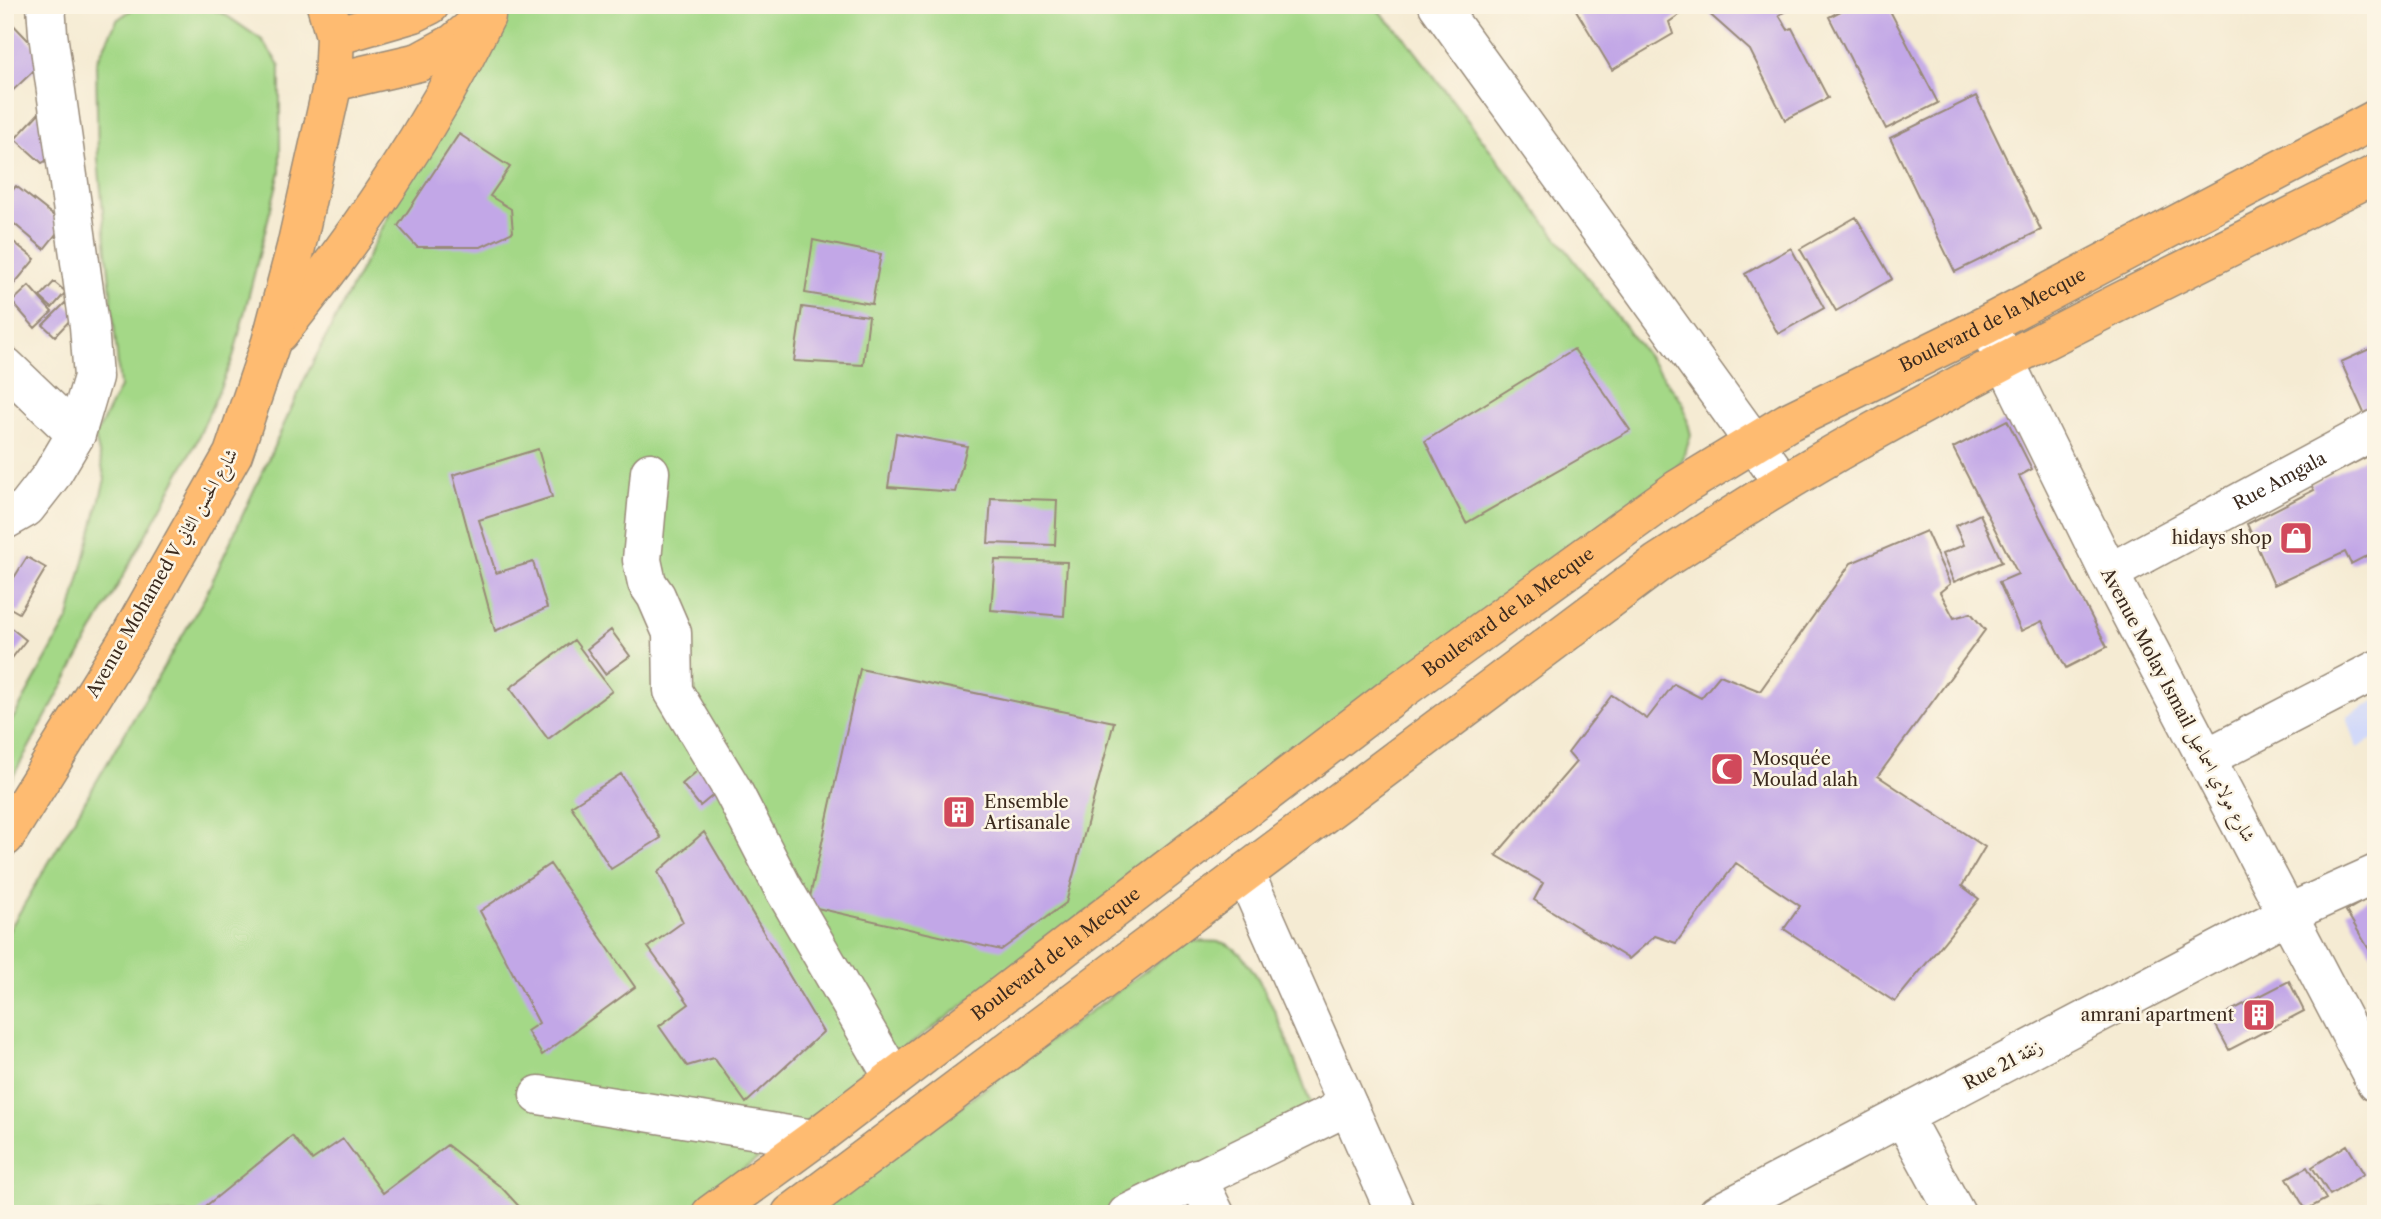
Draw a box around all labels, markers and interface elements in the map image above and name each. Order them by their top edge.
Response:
street label: Boulevard de la Mecque [1896,263,2089,377]
street label: Avenue Mohamed V شارع الحسن الثاني [81,445,246,704]
street label: Rue Amgala [2229,447,2330,515]
shop icon: hidays shop [2277,519,2315,557]
place label: hidays shop [2172,527,2272,549]
street label: Boulevard de la Mecque [1418,543,1598,682]
street label: Avenue Molay Ismail شارع مولاي اسماعيل [2092,563,2260,848]
place label: Mosquée Moulad alah [1752,748,1858,791]
mosque icon: Mosquée Moulad alah [1708,750,1746,788]
place label: Ensemble Artisanale [983,791,1070,834]
building icon: Ensemble Artisanale [940,793,978,831]
street label: Boulevard de la Mecque [967,883,1145,1025]
building icon: amrani apartment [2240,996,2278,1034]
place label: amrani apartment [2081,1004,2235,1026]
street label: Rue 21 زنقة [1960,1035,2046,1095]

